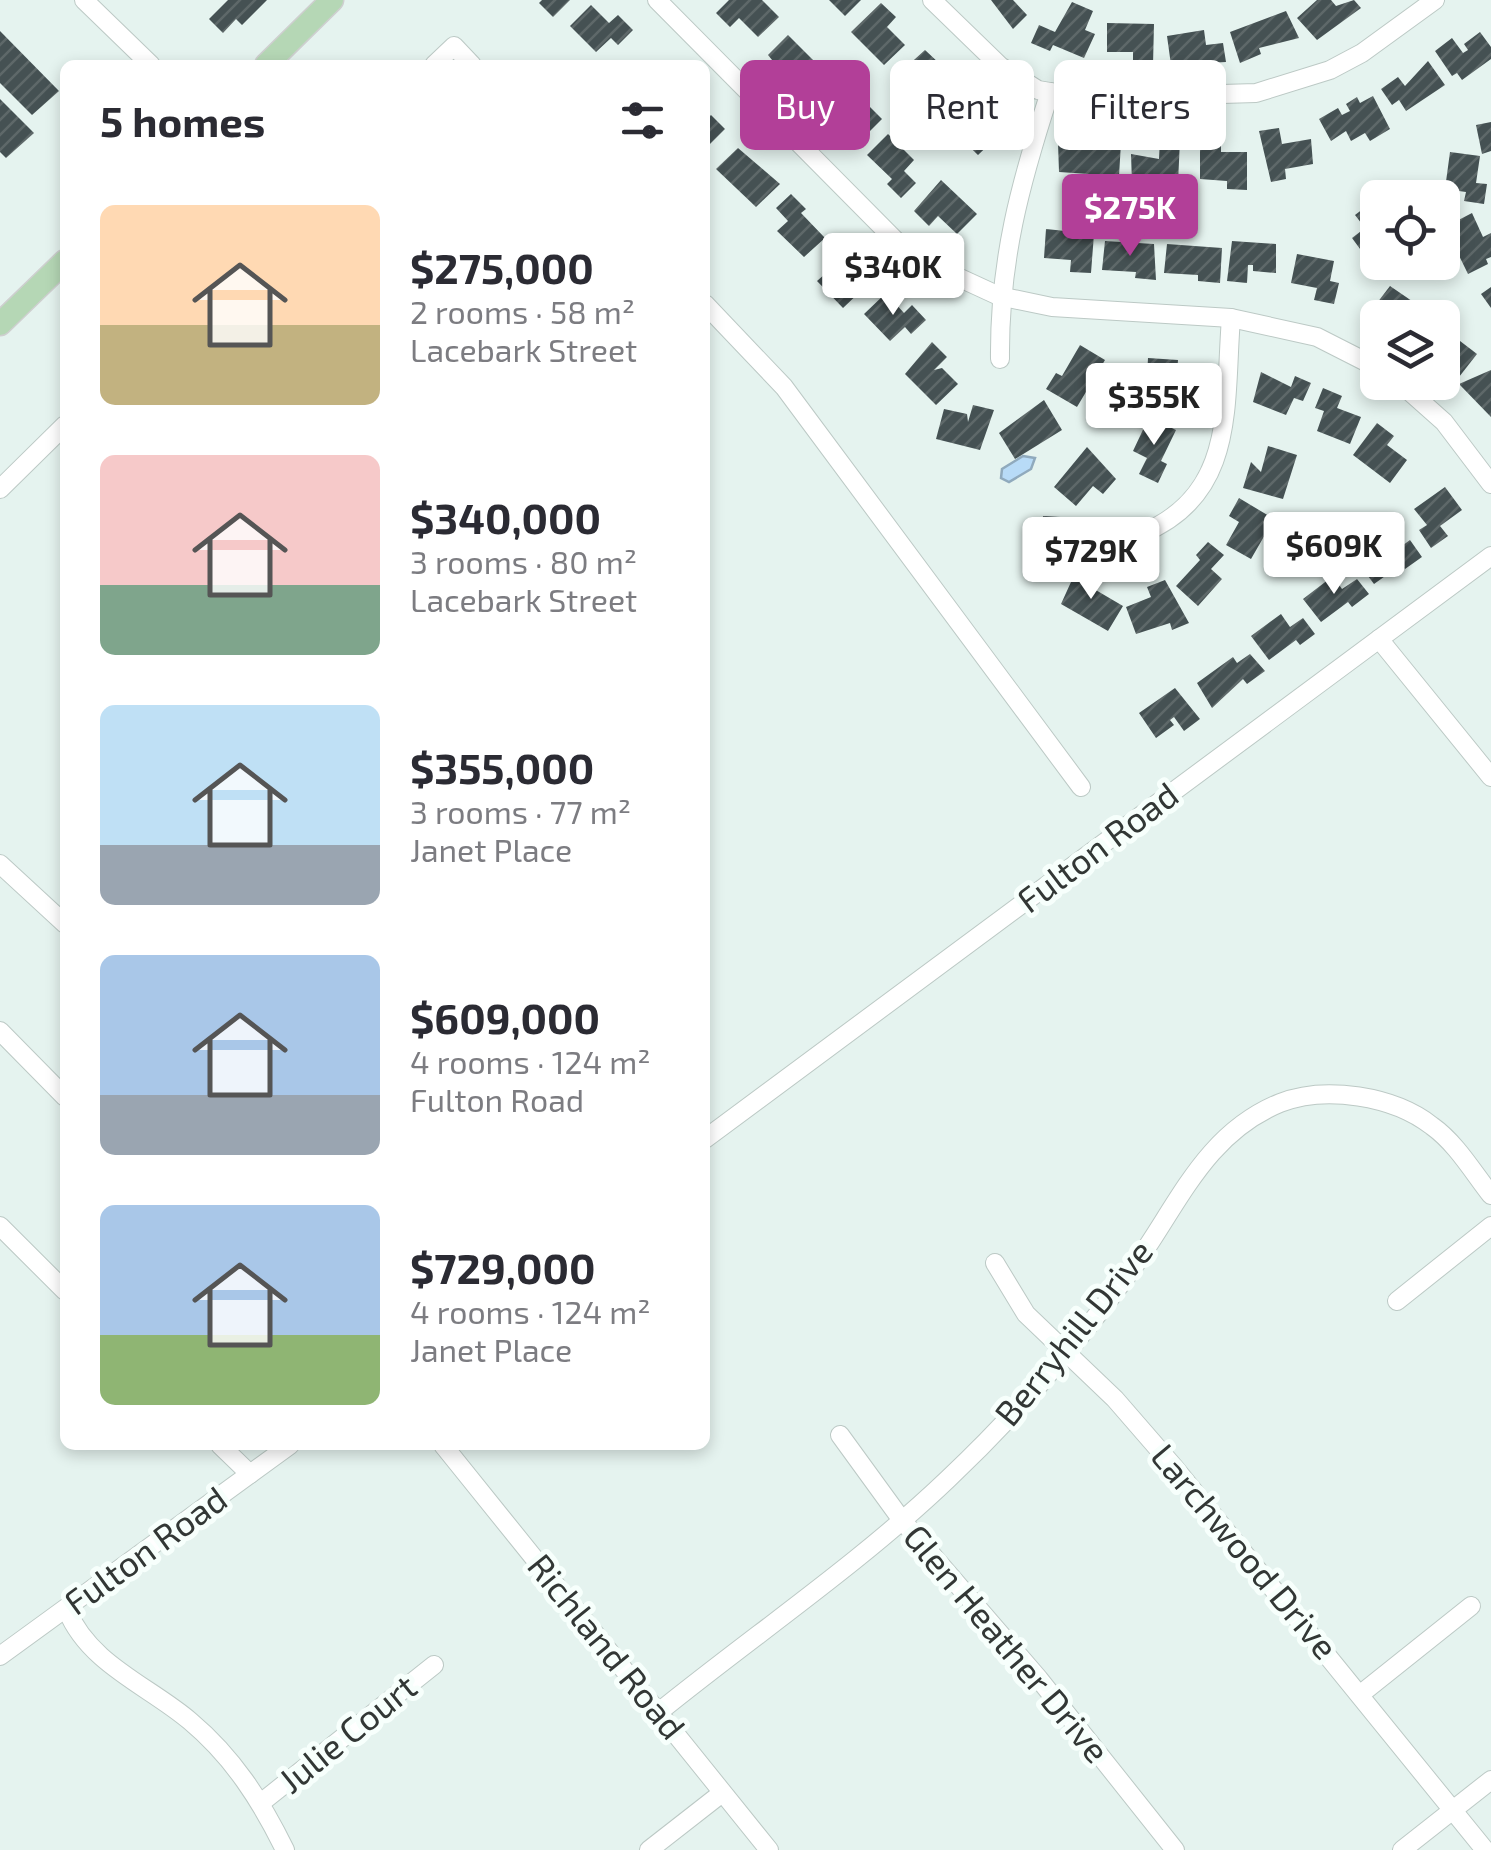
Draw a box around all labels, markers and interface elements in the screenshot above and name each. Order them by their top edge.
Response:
chip: Buy [740,60,870,150]
chip: Rent [890,60,1034,150]
chip: Filters [1054,60,1226,150]
icon: filters [615,93,670,148]
text: 5 homes [100,95,265,145]
pin: $275K [1060,174,1200,259]
map controls [1360,180,1460,400]
button: locate [1360,180,1460,280]
text: $275K [1084,187,1176,225]
pin: $340K [823,233,963,318]
text: $275,000 [410,242,594,292]
icon: home [180,245,300,365]
text: $340K [844,246,942,284]
text: 2 rooms · 58 m² [410,292,635,330]
button: layers [1360,300,1460,400]
text: Lacebark Street [410,330,637,368]
pin: $355K [1084,363,1224,448]
text: $355K [1108,376,1200,414]
text: $340,000 [410,492,601,542]
icon: home [180,495,300,615]
pin: $609K [1264,512,1404,597]
pin: $729K [1021,517,1161,602]
text: $609K [1286,525,1382,563]
text: $729K [1044,530,1138,568]
text: 3 rooms · 80 m² [410,542,637,580]
text: Lacebark Street [410,580,637,618]
text: $355,000 [410,742,594,792]
icon: home [180,745,300,865]
street label: Fulton Road [1008,772,1185,920]
text: 3 rooms · 77 m² [410,792,631,830]
text: Janet Place [410,830,572,868]
text: $609,000 [410,992,600,1042]
icon: home [180,995,300,1115]
text: 4 rooms · 124 m² [410,1042,651,1080]
text: Fulton Road [410,1080,584,1118]
street label: Berryhill Drive [985,1230,1160,1433]
text: $729,000 [410,1242,595,1292]
icon: home [180,1245,300,1365]
text: 4 rooms · 124 m² [410,1292,651,1330]
text: Janet Place [410,1330,572,1368]
street label: Larchwood Drive [1143,1435,1348,1667]
street label: Fulton Road [55,1476,234,1622]
street label: Glen Heather Drive [896,1515,1119,1770]
street label: Richland Road [520,1545,695,1747]
street label: Julie Court [270,1664,424,1801]

